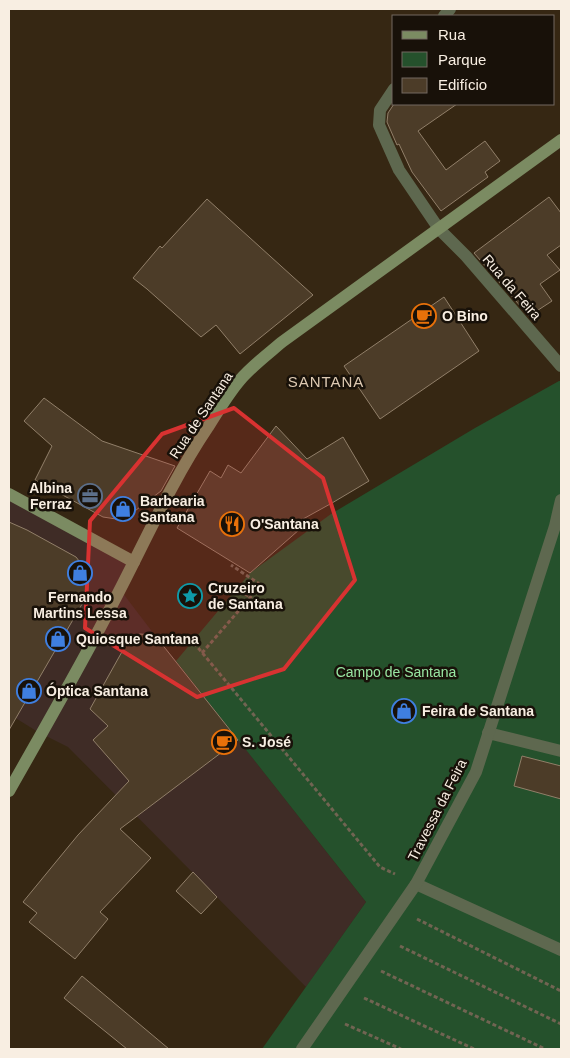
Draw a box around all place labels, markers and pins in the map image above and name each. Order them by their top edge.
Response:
cafe icon: O Bino [411,303,437,329]
place label: O Bino [442,308,488,324]
place label: Albina Ferraz [29,480,72,512]
office icon: Albina Ferraz [77,483,103,509]
place label: Barbearia Santana [140,493,205,525]
shop icon: Barbearia Santana [110,496,136,522]
restaurant icon: O'Santana [219,511,245,537]
place label: O'Santana [250,516,319,532]
shop icon: Fernando Martins Lessa [67,560,93,586]
place label: Cruzeiro de Santana [208,580,283,612]
place icon: Cruzeiro de Santana [177,583,203,609]
place label: Fernando Martins Lessa [33,589,127,621]
shop icon: Quiosque Santana [45,626,71,652]
place label: Quiosque Santana [76,631,199,647]
shop icon: Óptica Santana [16,678,42,704]
place label: Óptica Santana [46,682,148,699]
shop icon: Feira de Santana [391,698,417,724]
place label: Feira de Santana [422,703,534,719]
cafe icon: S. José [211,729,237,755]
place label: S. José [242,734,291,750]

